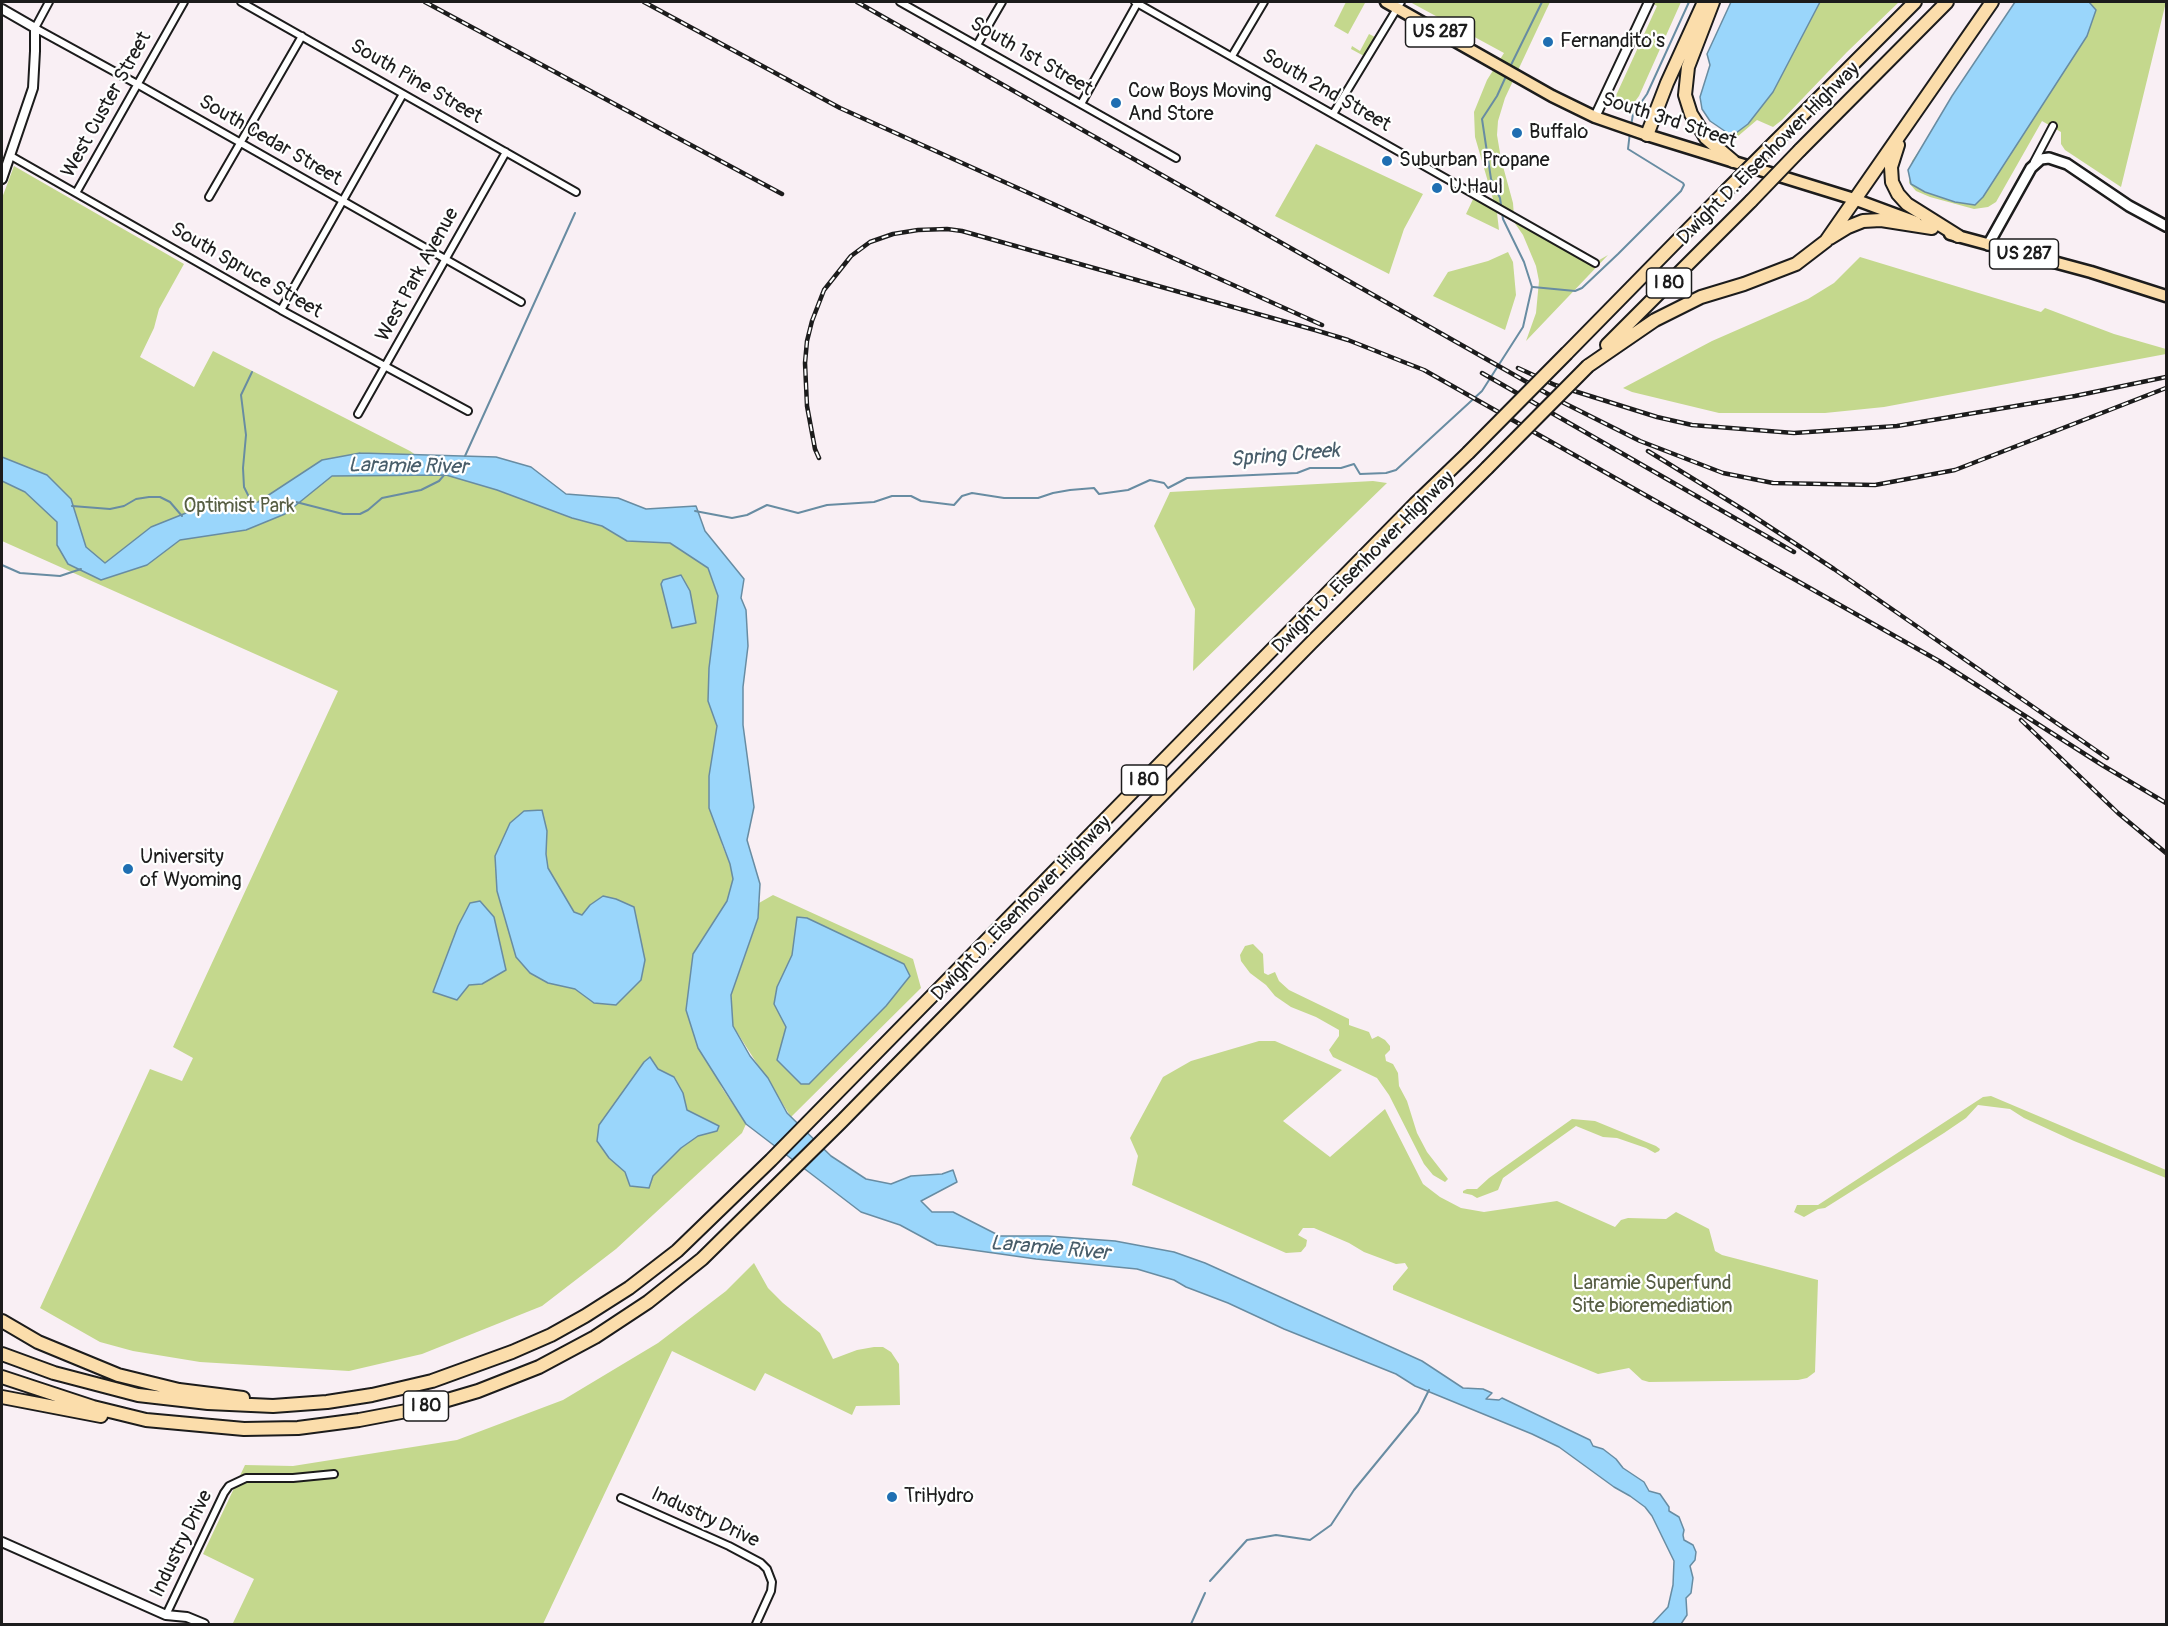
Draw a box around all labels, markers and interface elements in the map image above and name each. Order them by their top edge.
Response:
street label: South 1st Street [965,12,1097,102]
road number: US 287 [1406,17,1474,47]
street label: West Custer Street [57,28,157,182]
place label: Fernandito's [1560,30,1665,54]
street label: South Pine Street [346,35,486,129]
marker: Fernandito's [1541,35,1555,49]
street label: South 2nd Street [1257,44,1395,138]
street label: Dwight D. Eisenhower Highway [1673,58,1865,250]
place label: Cow Boys Moving And Store [1128,80,1271,127]
street label: South 3rd Street [1598,88,1740,154]
street label: South Cedar Street [194,90,346,192]
marker: Cow Boys Moving And Store [1109,96,1123,110]
place label: Buffalo [1529,121,1588,145]
marker: Buffalo [1510,126,1524,140]
place label: Suburban Propane [1399,149,1550,173]
marker: Suburban Propane [1380,154,1394,168]
place label: U Haul [1449,176,1503,200]
marker: U Haul [1430,181,1444,195]
street label: West Park Avenue [371,204,465,346]
street label: South Spruce Street [166,218,326,324]
road number: US 287 [1990,239,2058,269]
road number: I 80 [1646,268,1692,298]
water label: Spring Creek [1229,439,1341,473]
water label: Laramie River [348,453,468,481]
street label: Dwight D. Eisenhower Highway [1268,467,1460,659]
park label: Optimist Park [184,495,294,519]
road number: I 80 [1122,765,1166,795]
street label: Dwight D. Eisenhower Highway [927,811,1117,1007]
place label: University of Wyoming [140,846,241,893]
marker: University of Wyoming [121,862,135,876]
water label: Laramie River [989,1231,1111,1267]
park label: Laramie Superfund Site bioremediation [1571,1272,1733,1319]
road number: I 80 [404,1391,448,1421]
street label: Industry Drive [647,1482,763,1554]
place label: TriHydro [904,1485,974,1509]
street label: Industry Drive [146,1486,218,1602]
marker: TriHydro [885,1490,899,1504]

